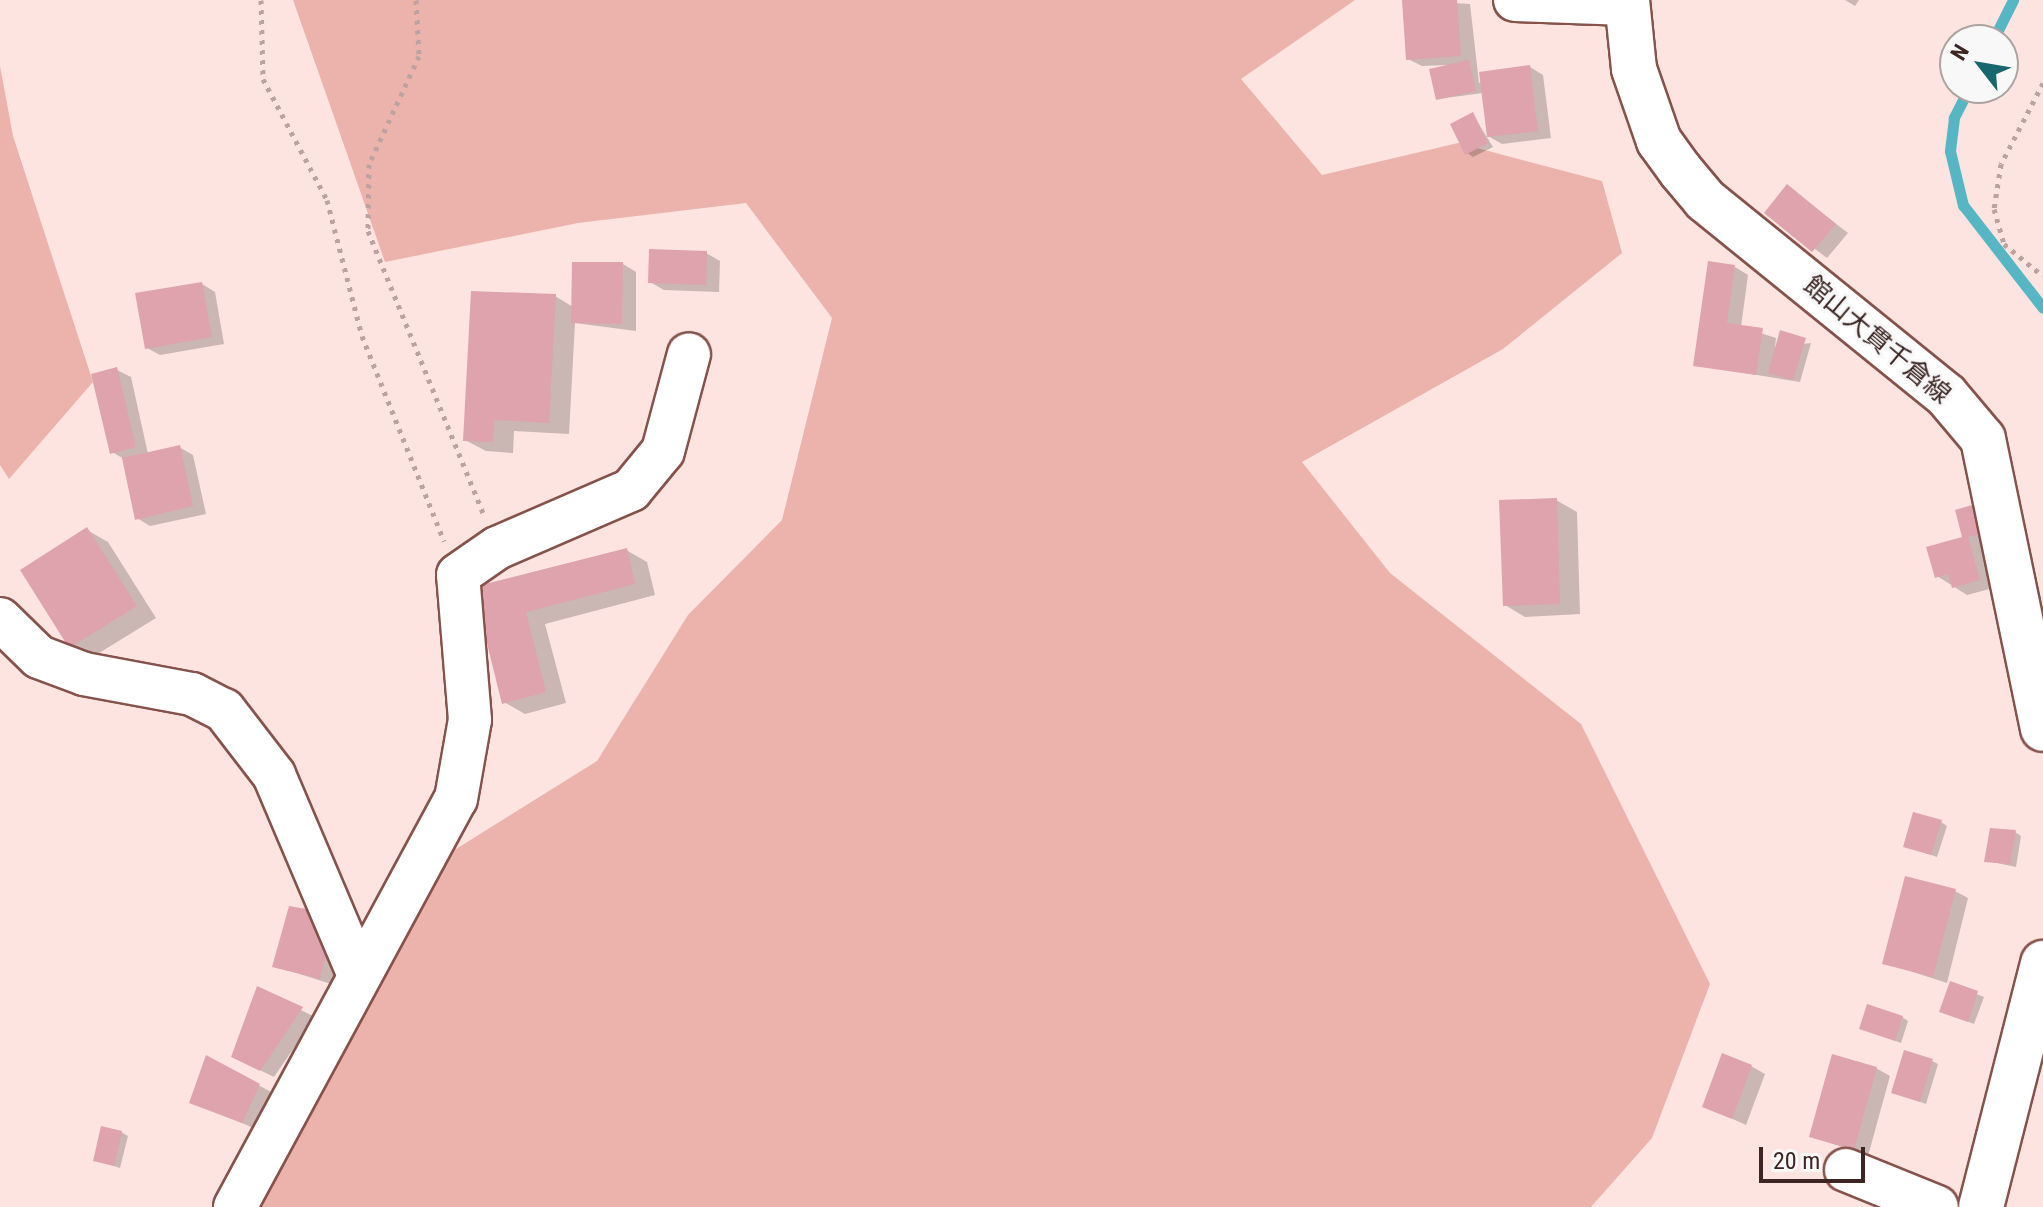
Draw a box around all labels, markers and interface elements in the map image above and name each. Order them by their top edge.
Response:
north arrow [1939,24,2019,104]
text: N [1946,40,1974,65]
street label: 館山大貫千倉線 [1797,270,1957,410]
scale bar [1763,1131,1869,1181]
text: 20 m [1773,1147,1820,1175]

